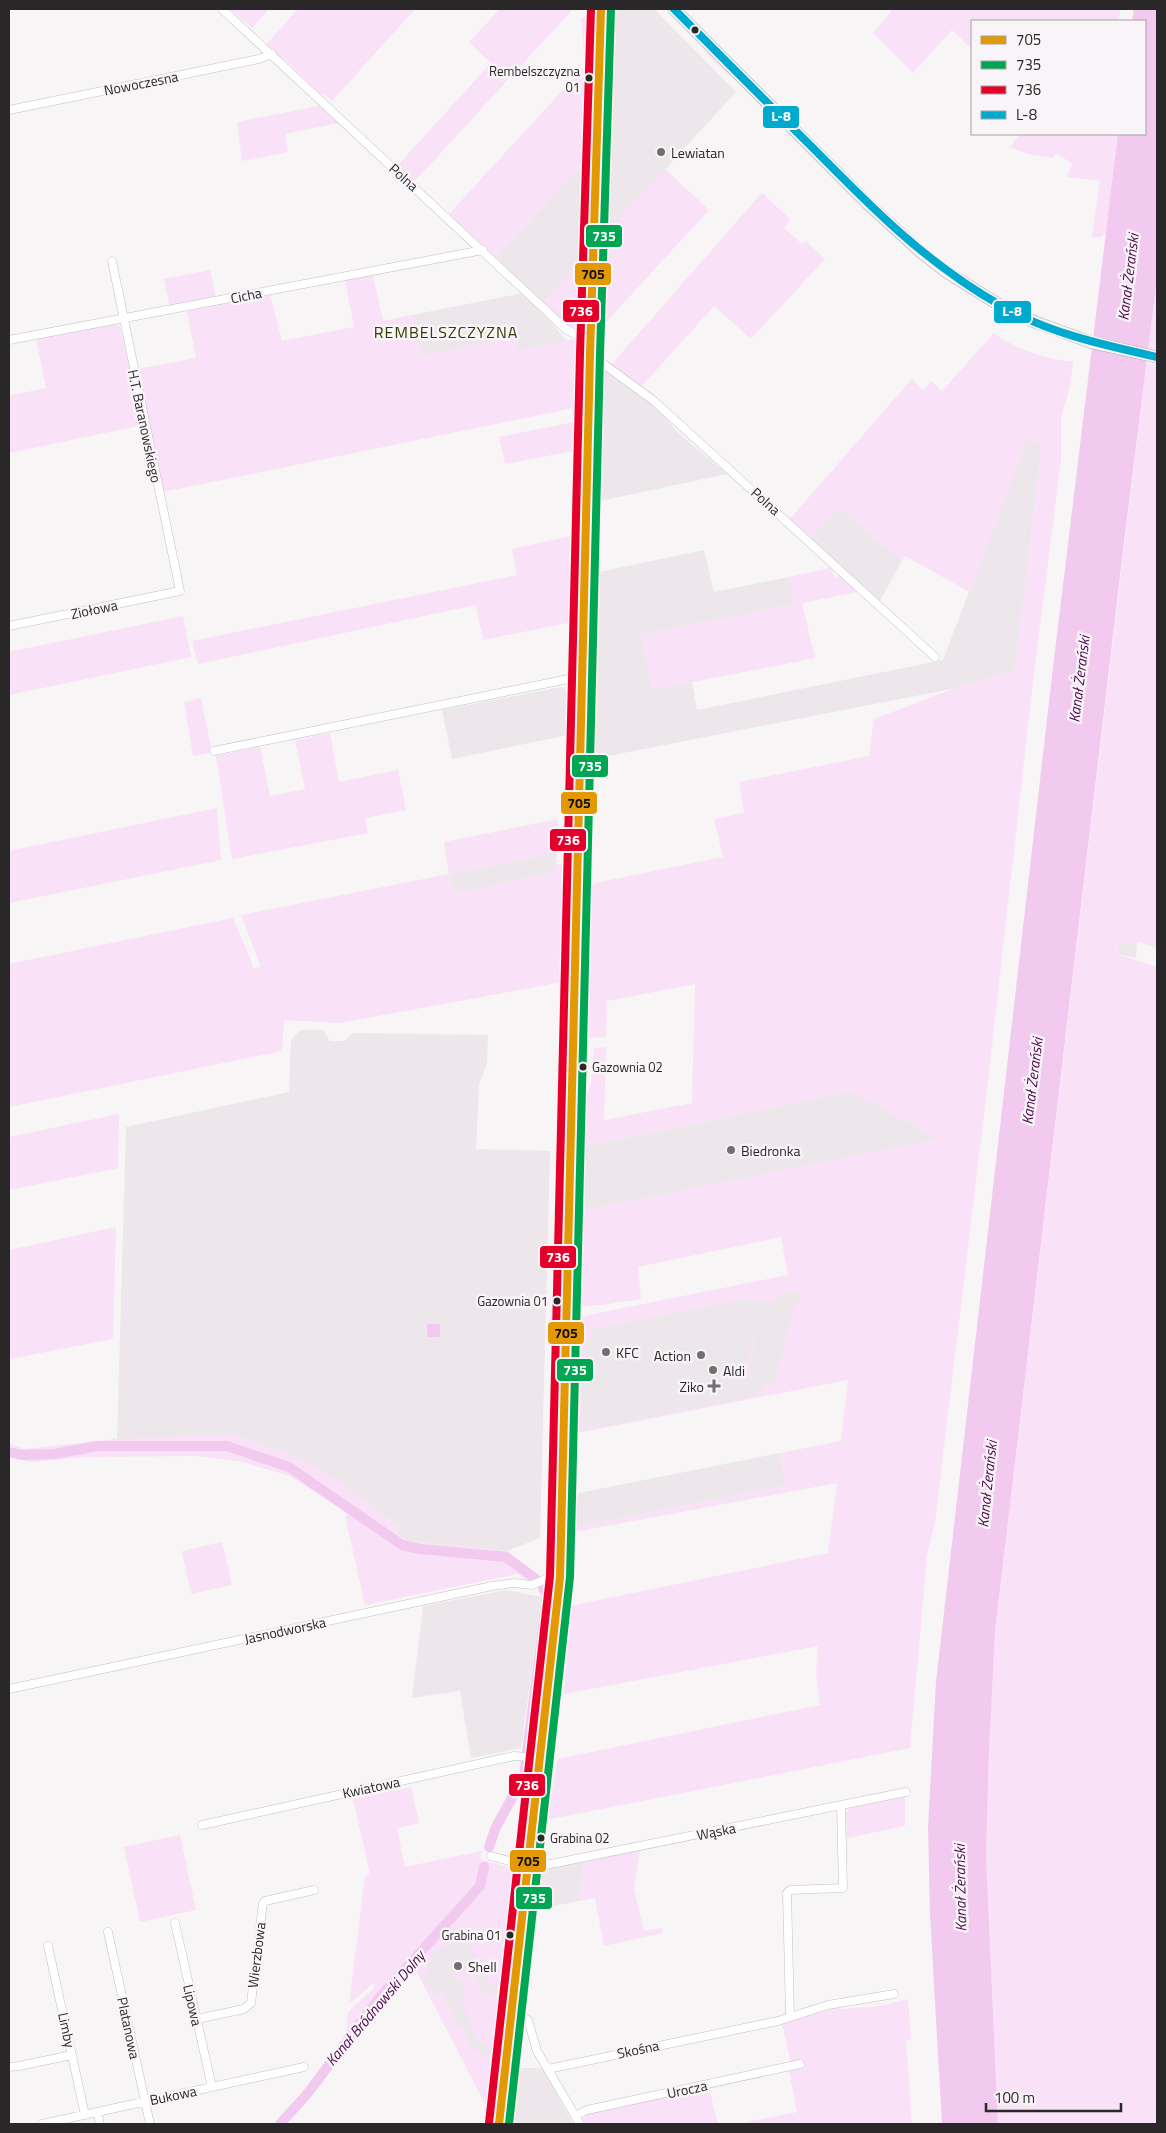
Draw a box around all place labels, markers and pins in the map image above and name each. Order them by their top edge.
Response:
unlabelled marker [690,25,700,35]
place label: Rembelszczyzna 01 [489,61,580,97]
marker: Rembelszczyzna 01 [584,73,594,83]
place label: Lewiatan [671,142,725,163]
marker: Lewiatan [655,146,667,158]
place label: Gazownia 02 [592,1057,663,1077]
marker: Gazownia 02 [578,1062,588,1072]
place label: Biedronka [741,1140,800,1161]
marker: Biedronka [725,1144,737,1156]
place label: Gazownia 01 [477,1291,548,1311]
marker: Gazownia 01 [552,1296,562,1306]
place label: KFC [616,1342,639,1363]
place label: Action [654,1345,691,1366]
marker: KFC [600,1346,612,1358]
marker: Action [695,1349,707,1361]
place label: Aldi [723,1360,745,1381]
marker: Aldi [707,1364,719,1376]
place label: Ziko [680,1376,704,1397]
marker: Ziko [708,1380,720,1392]
place label: Grabina 02 [550,1828,610,1848]
marker: Grabina 02 [536,1833,546,1843]
place label: Grabina 01 [441,1925,501,1945]
marker: Grabina 01 [505,1930,515,1940]
place label: Shell [468,1956,497,1977]
marker: Shell [452,1960,464,1972]

